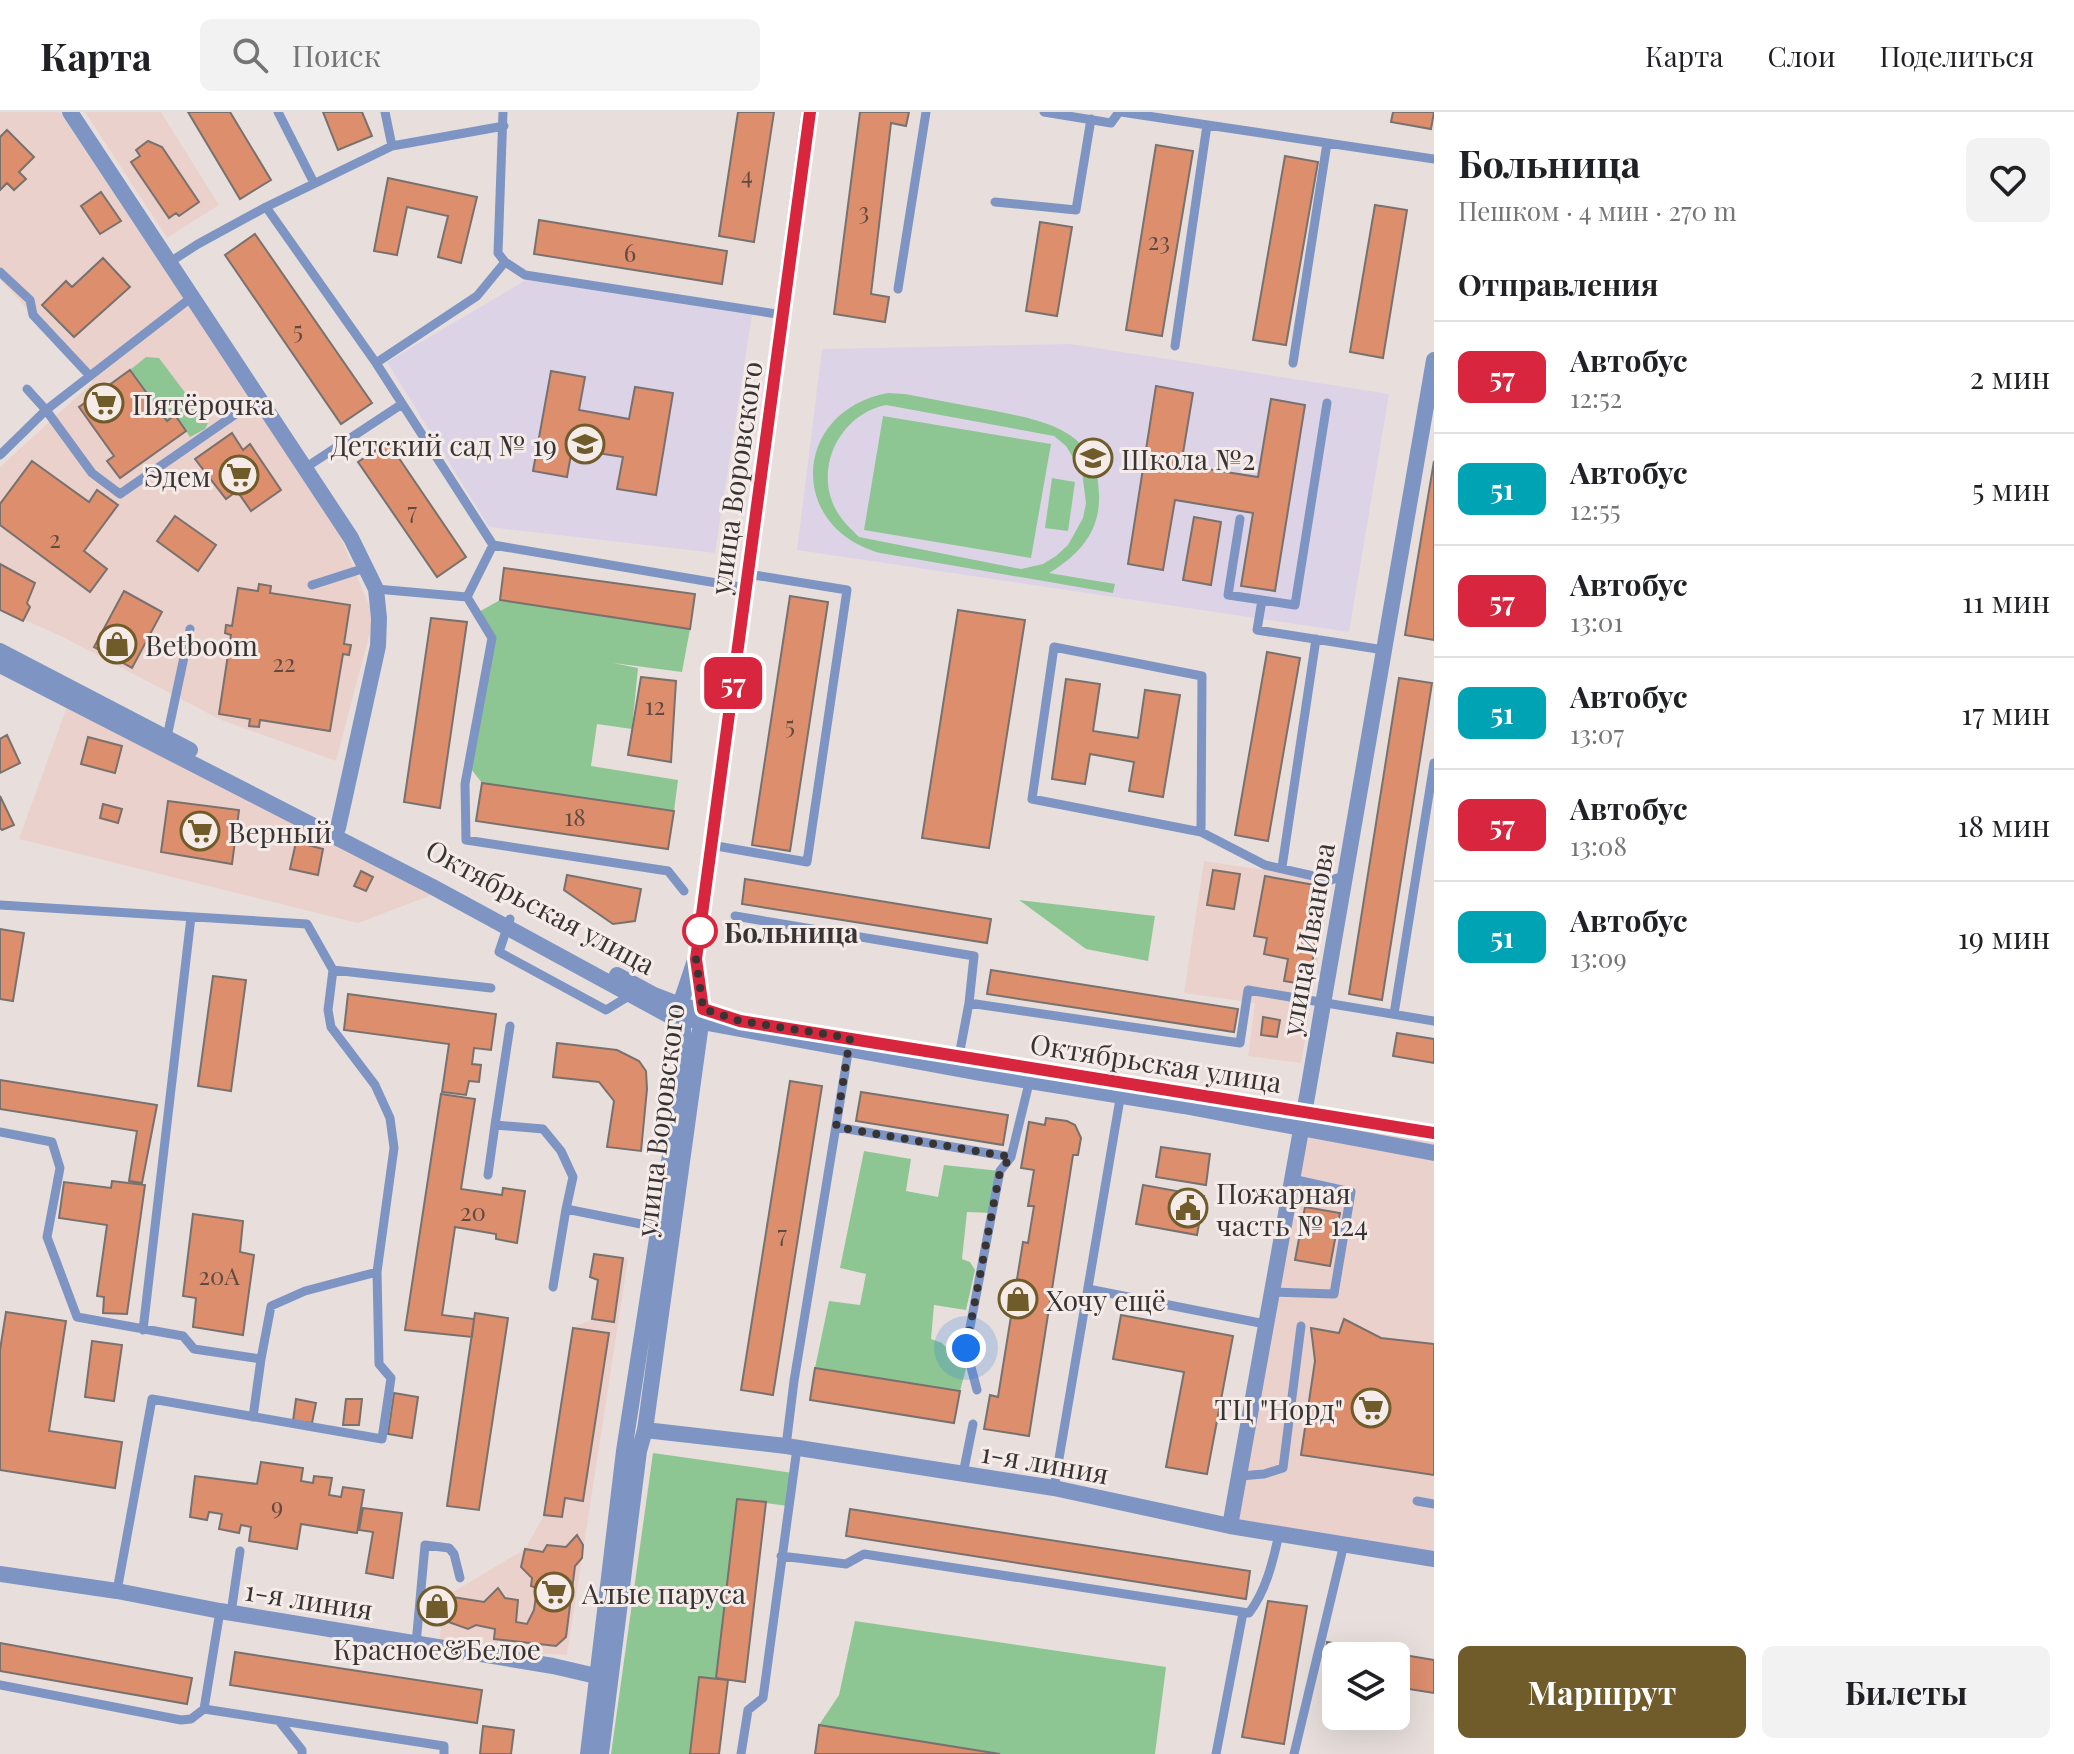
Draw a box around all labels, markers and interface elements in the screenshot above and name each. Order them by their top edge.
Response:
search box [200,19,760,91]
text: Карта [40,30,152,81]
icon: search [228,33,272,77]
text: Поиск [292,35,381,75]
text: Карта [1645,37,1724,74]
text: Слои [1768,37,1835,74]
text: Поделиться [1879,37,2034,74]
text: Больница [1458,137,1641,188]
button: heart [1966,138,2050,222]
house number: 4 [741,158,753,190]
text: Пешком · 4 мин · 270 m [1458,193,1737,228]
house number: 3 [859,194,869,226]
house number: 23 [1148,224,1170,256]
house number: 6 [624,236,636,268]
text: Отправления [1458,264,1658,304]
house number: 5 [293,313,303,345]
text: Автобус [1570,340,1688,380]
text: 2 мин [1970,357,2050,397]
text: 57 [1489,358,1515,395]
street label: улица Воровского [700,359,770,598]
text: 12:52 [1570,380,1622,415]
supermarket icon: Пятёрочка [83,382,125,424]
place label: Пятёрочка [132,385,274,422]
school or university icon: Детский сад № 19 [564,423,606,465]
place label: Детский сад № 19 [331,426,557,463]
school or university icon: Школа №2 [1072,437,1114,479]
place label: Школа №2 [1121,440,1255,477]
text: Автобус [1570,452,1688,492]
supermarket icon: Эдем [218,454,260,496]
place label: Эдем [144,457,211,494]
text: 5 мин [1972,469,2050,509]
text: 51 [1490,470,1514,507]
text: 12:55 [1570,492,1621,527]
house number: 7 [407,494,417,526]
house number: 2 [49,522,61,554]
text: Автобус [1570,564,1688,604]
text: 11 мин [1962,581,2050,621]
text: 57 [1489,582,1515,619]
text: 13:01 [1570,604,1623,639]
shop icon: Betboom [96,623,138,665]
place label: Betboom [145,626,258,663]
house number: 22 [273,646,296,678]
line badge: 57 [697,657,769,709]
text: 57 [720,664,746,701]
text: Автобус [1570,676,1688,716]
house number: 12 [645,689,665,721]
text: 17 мин [1961,693,2050,733]
text: 51 [1490,694,1514,731]
house number: 5 [785,708,795,740]
text: 13:07 [1570,716,1624,751]
text: Автобус [1570,788,1688,828]
house number: 18 [564,800,586,832]
text: 18 мин [1957,805,2050,845]
text: 57 [1489,806,1515,843]
supermarket icon: Верный [179,810,221,852]
place label: Верный [228,813,332,850]
text: 13:08 [1570,828,1627,863]
street label: Октябрьская улица [420,830,662,982]
street label: улица Иванова [1272,840,1342,1039]
text: Автобус [1570,900,1688,940]
place label: Больница [724,913,859,950]
marker: Больница [683,914,717,948]
text: 19 мин [1958,917,2050,957]
text: 51 [1490,918,1514,955]
text: 13:09 [1570,940,1627,975]
street label: улица Воровского [626,1001,692,1240]
street label: Октябрьская улица [1028,1024,1284,1100]
place label: Пожарная часть № 124 [1216,1174,1368,1243]
public building icon: Пожарная часть № 124 [1167,1187,1209,1229]
house number: 20 [460,1195,486,1227]
house number: 7 [777,1217,787,1249]
house number: 20А [198,1259,240,1291]
shop icon: Хочу ещё [997,1278,1039,1320]
place label: Хочу ещё [1046,1281,1166,1318]
your location [946,1328,986,1368]
supermarket icon: ТЦ "Норд" [1350,1387,1392,1429]
place label: ТЦ "Норд" [1215,1390,1343,1427]
street label: 1-я линия [978,1433,1112,1491]
house number: 9 [271,1489,283,1521]
street label: 1-я линия [242,1571,376,1627]
supermarket icon: Алые паруса [533,1571,575,1613]
place label: Алые паруса [581,1574,746,1611]
shop icon: Красное&Белое [416,1585,458,1627]
place label: Красное&Белое [333,1630,541,1667]
map controls [1322,1642,1410,1730]
button: layers [1322,1642,1410,1730]
button: Маршрут [1458,1646,1746,1738]
button: Билеты [1762,1646,2050,1738]

